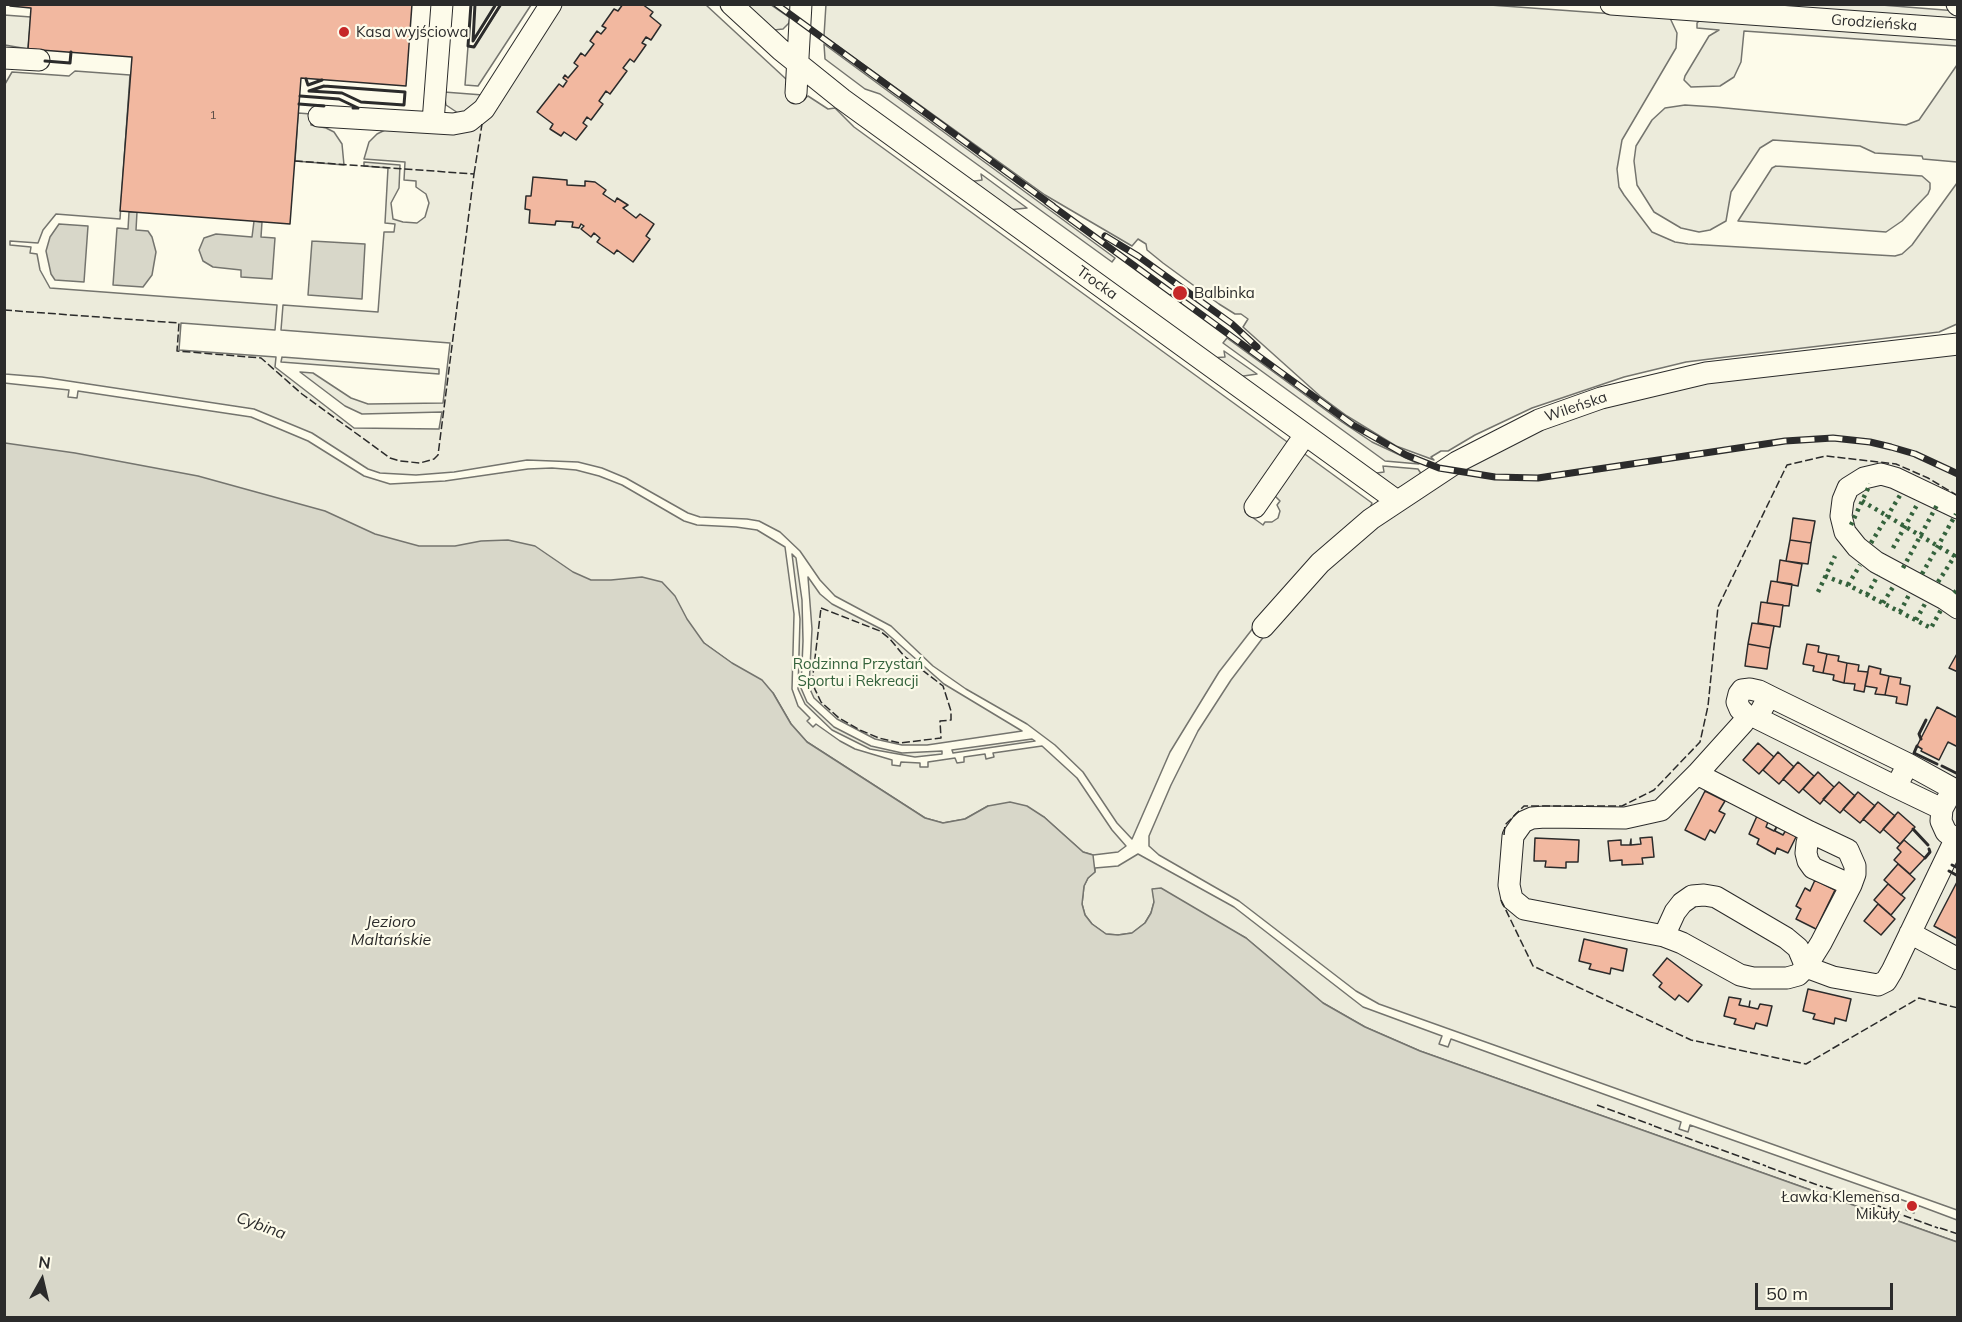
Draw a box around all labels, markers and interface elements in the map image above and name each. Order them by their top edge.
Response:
street label: Grodzieńska [1830,11,1918,35]
place label: Kasa wyjściowa [356,23,468,41]
marker: Kasa wyjściowa [337,25,351,39]
house number: 1 [209,108,217,122]
street label: Trocka [1073,262,1121,304]
marker: Balbinka [1171,284,1189,302]
place label: Balbinka [1194,284,1255,302]
street label: Wileńska [1542,388,1610,426]
park label: Rodzinna Przystań Sportu i Rekreacji [793,655,923,690]
water label: Jezioro Maltańskie [351,912,431,950]
place label: Ławka Klemensa Mikuły [1782,1188,1900,1223]
marker: Ławka Klemensa Mikuły [1905,1199,1919,1213]
water label: Cybina [234,1208,288,1244]
north arrow [12,1250,72,1310]
text: N [37,1251,52,1273]
scale bar [1758,1271,1896,1309]
text: 50 m [1766,1282,1808,1305]

